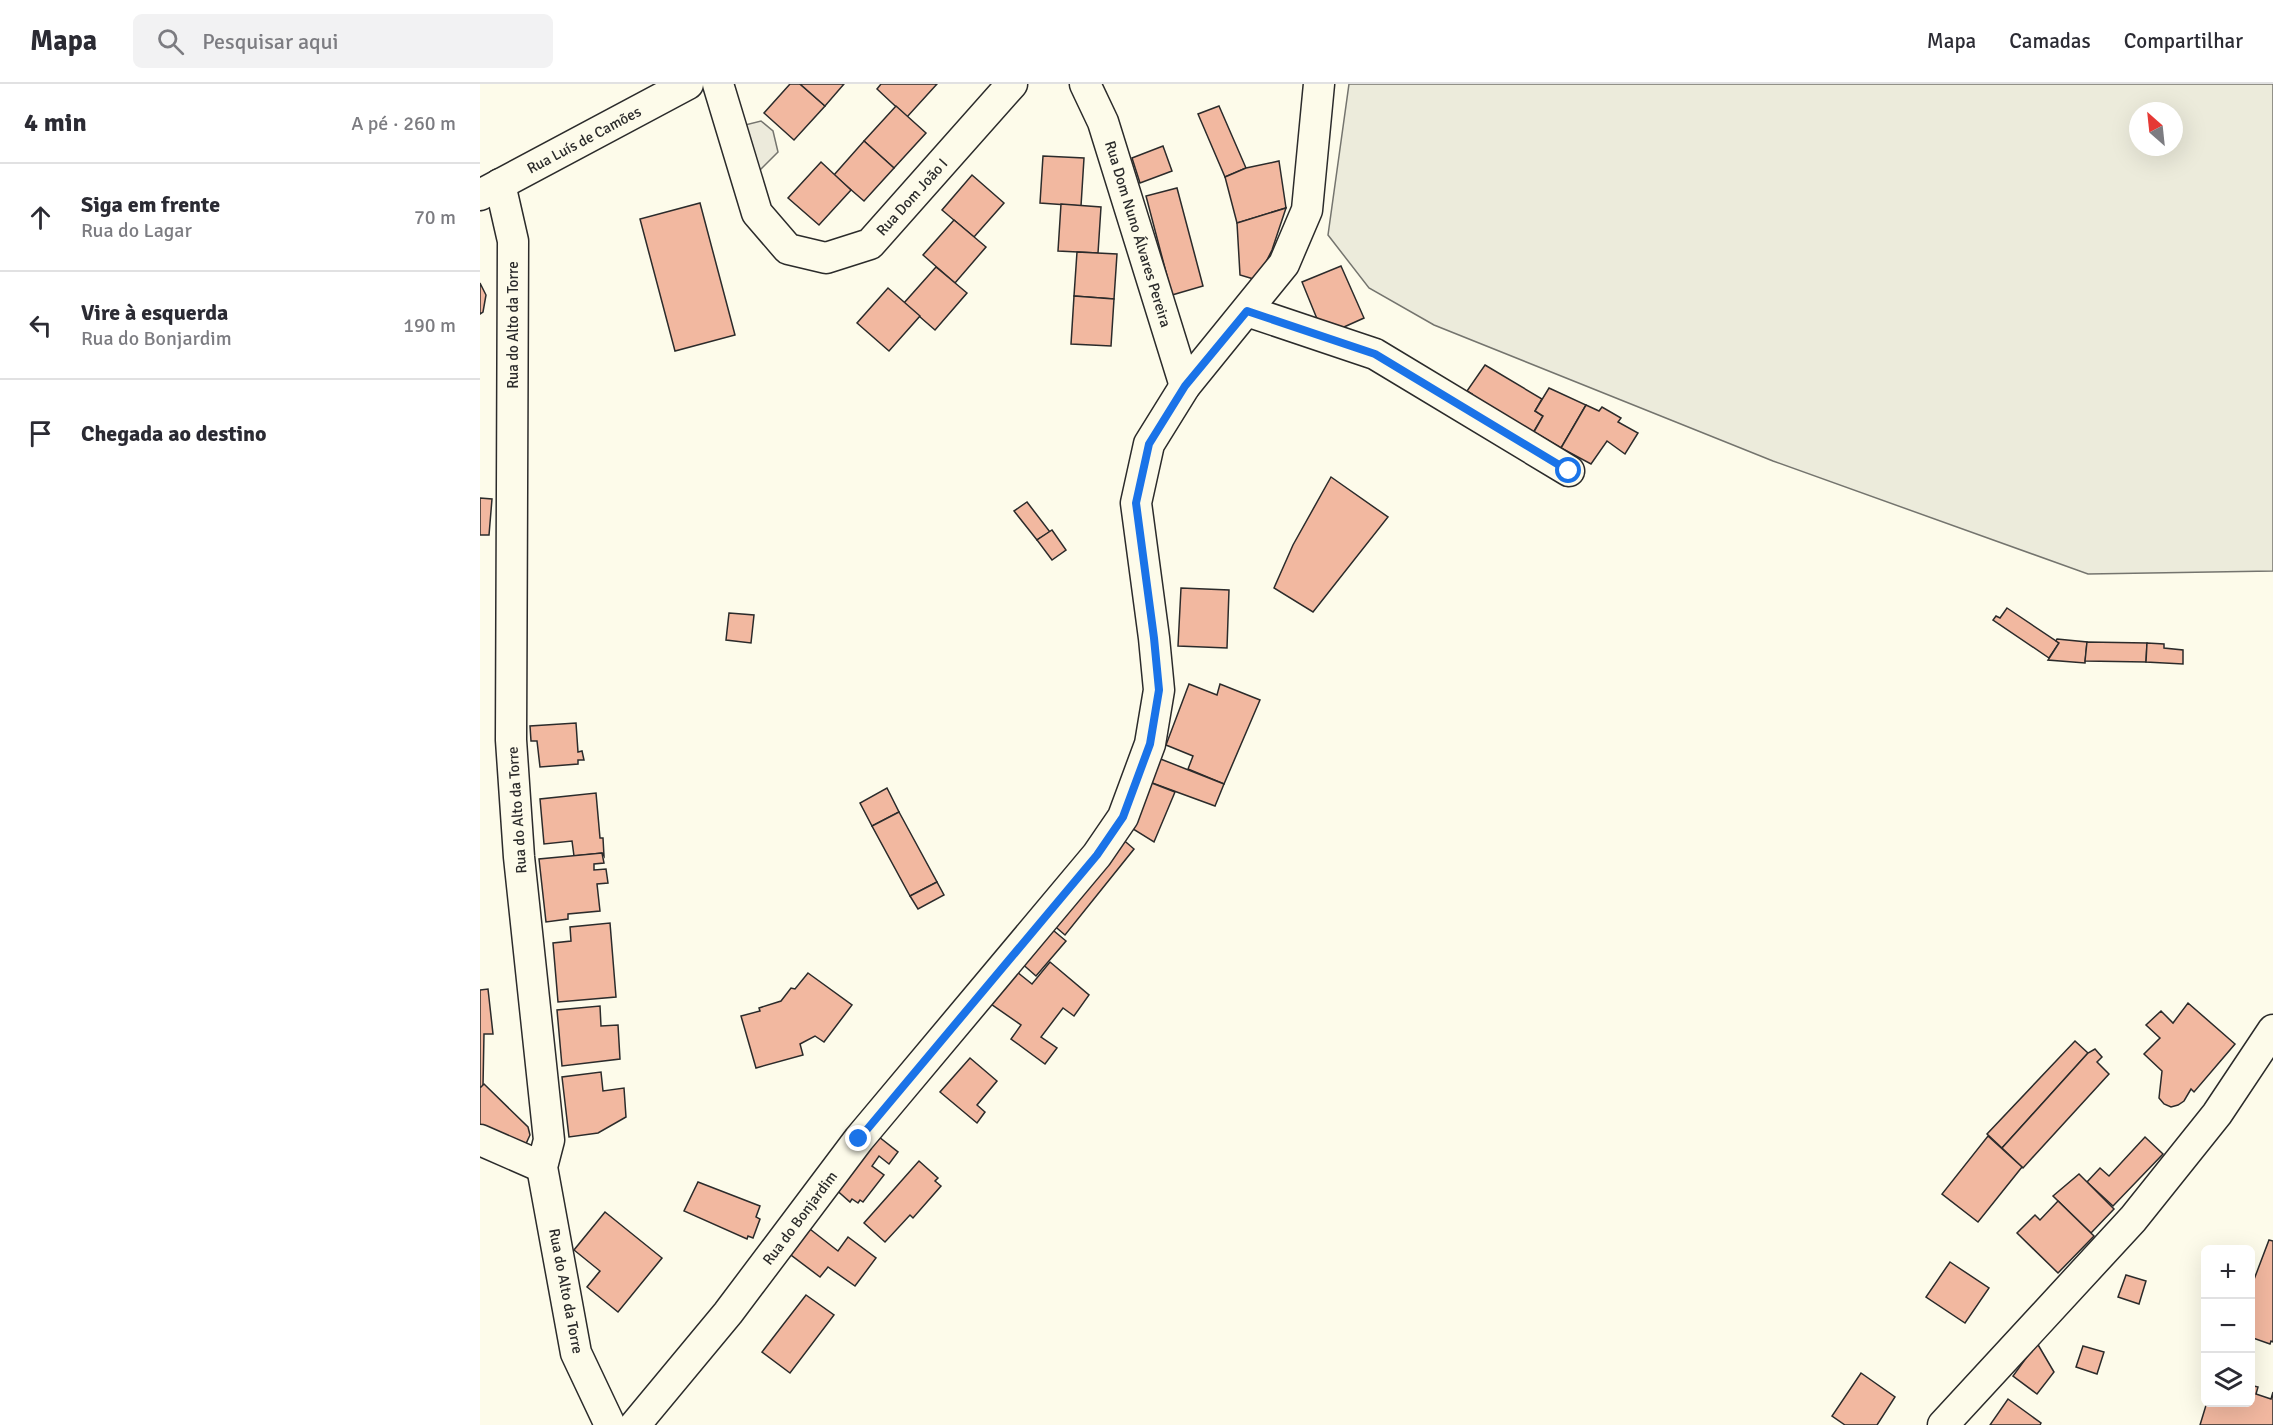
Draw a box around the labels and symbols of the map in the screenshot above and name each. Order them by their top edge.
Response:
street label: Rua Luís de Camões [524,102,644,178]
north arrow [2129,102,2183,156]
street label: Rua Dom Nuno Álvares Pereira [1101,138,1176,329]
street label: Rua Dom João I [872,155,952,239]
street label: Rua do Alto da Torre [504,261,522,389]
route start [1555,457,1581,483]
street label: Rua do Alto da Torre [504,746,530,874]
route end [845,1125,871,1151]
street label: Rua do Bonjardim [759,1167,841,1269]
street label: Rua do Alto da Torre [545,1227,587,1355]

